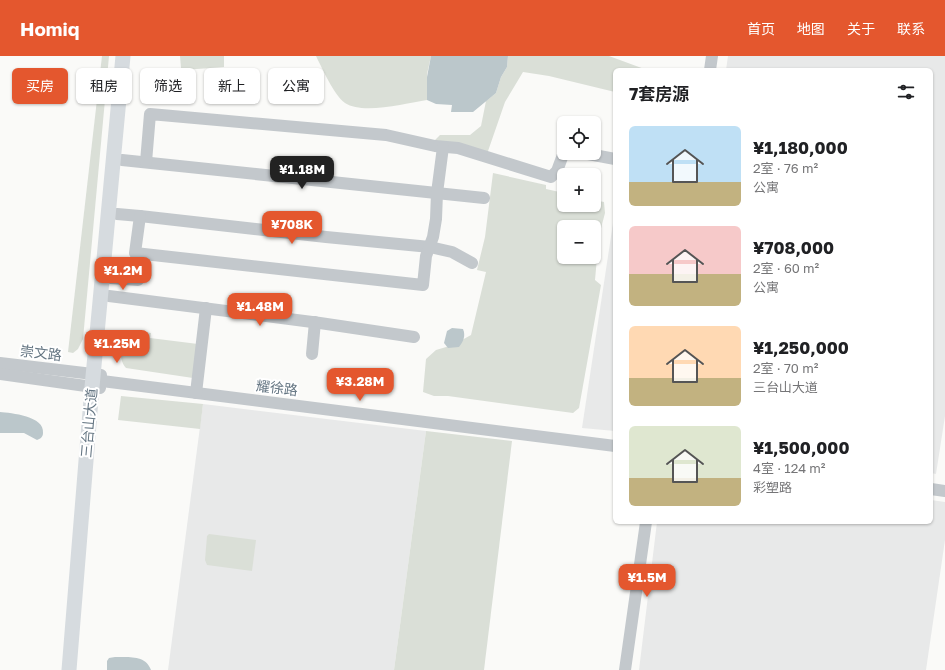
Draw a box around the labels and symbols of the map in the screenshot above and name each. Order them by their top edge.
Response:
pin: ¥1.18M [269,156,335,190]
pin: ¥708K [264,211,320,245]
pin: ¥1.2M [95,257,151,291]
pin: ¥1.48M [227,293,293,327]
pin: ¥1.25M [84,330,150,364]
street label: 崇文路 [19,342,63,363]
pin: ¥3.28M [327,368,393,402]
street label: 耀徐路 [255,377,299,398]
street label: 三台山大道 [77,387,100,459]
pin: ¥1.5M [619,564,675,598]

